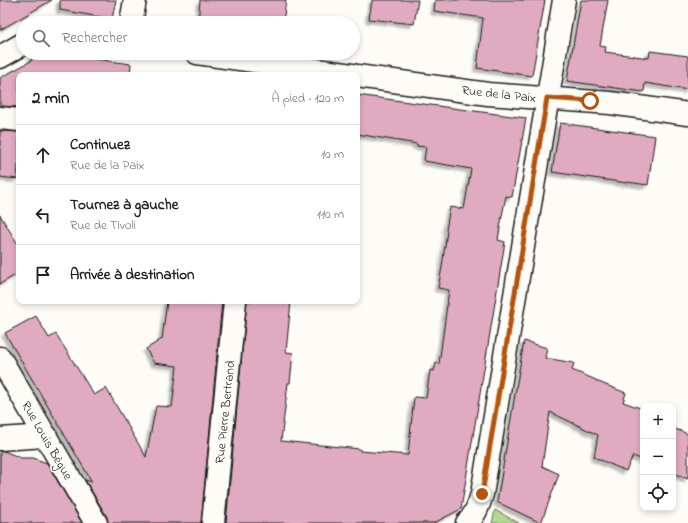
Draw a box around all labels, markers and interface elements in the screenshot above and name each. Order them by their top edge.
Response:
search box [16,16,360,60]
icon: search [30,27,52,49]
text: Rechercher [62,27,127,49]
street label: Rue de la Paix [461,81,537,108]
text: 2 min [32,86,69,111]
text: À pied · 120 m [271,89,344,108]
route start [581,92,599,110]
text: Continuez [70,134,130,156]
icon: ahead [32,144,54,166]
text: 10 m [321,145,344,164]
text: Rue de la Paix [70,156,144,175]
text: Tournez à gauche [70,194,178,216]
icon: left [32,204,54,226]
text: 110 m [317,205,344,224]
text: Rue de Tivoli [70,216,136,235]
icon: arrive [32,264,54,286]
text: Arrivée à destination [70,264,195,286]
street label: Rue Pierre Bertrand [211,359,240,465]
street label: Rue Louis Bègue [15,398,77,484]
map controls [640,403,676,511]
button: + [640,403,676,439]
button: − [640,439,676,475]
button: locate [640,475,676,511]
route end [473,485,491,503]

